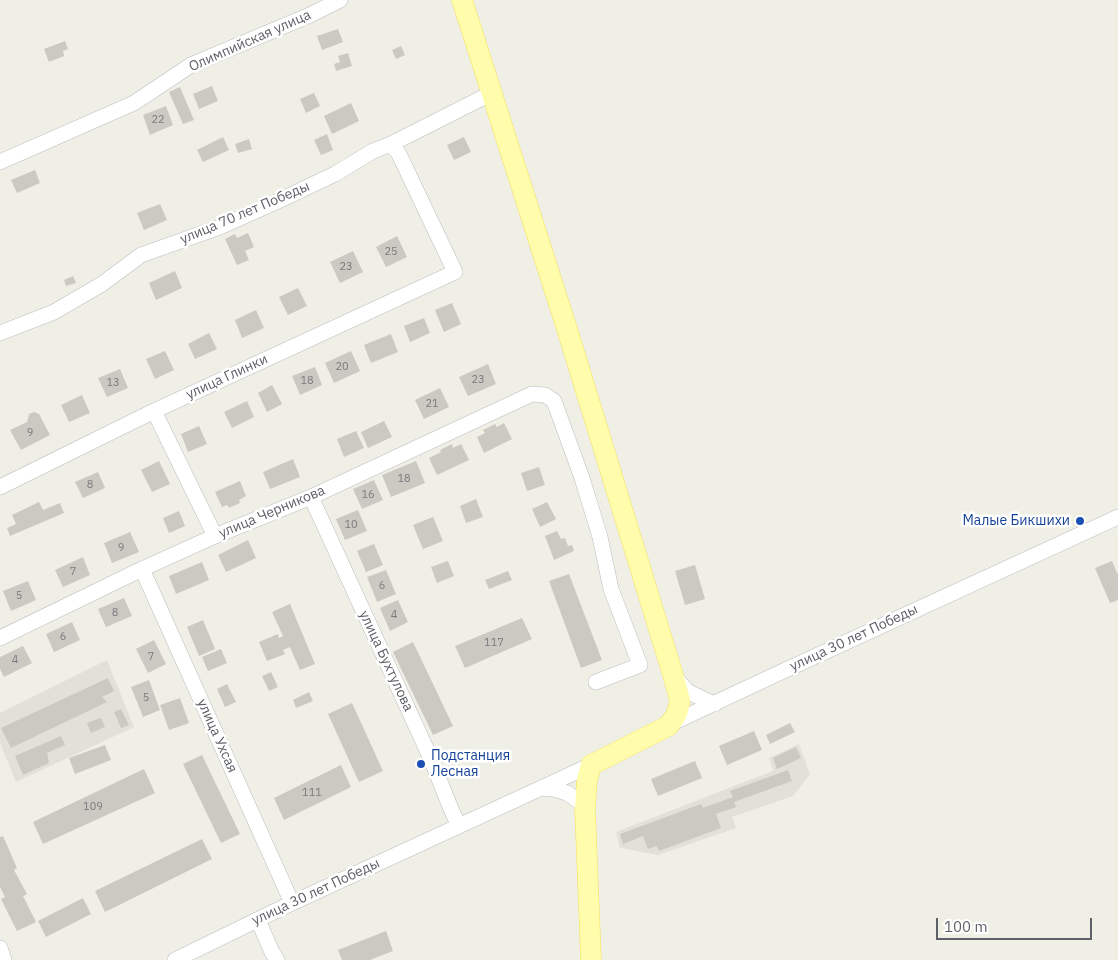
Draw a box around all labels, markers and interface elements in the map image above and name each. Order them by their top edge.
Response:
street label: Олимпийская улица [186,7,314,75]
house number: 22 [151,113,165,127]
street label: улица 70 лет Победы [178,178,312,248]
house number: 25 [384,245,398,259]
house number: 23 [339,260,353,274]
street label: улица Глинки [183,351,271,403]
house number: 20 [335,360,349,374]
house number: 23 [471,373,485,387]
house number: 18 [300,374,314,388]
house number: 13 [106,376,120,390]
house number: 21 [425,397,439,411]
house number: 9 [27,426,33,440]
house number: 18 [397,472,411,486]
house number: 8 [87,478,93,492]
street label: улица Черникова [216,482,328,542]
house number: 16 [361,488,375,502]
place label: Малые Бикшихи [962,513,1070,529]
marker: Малые Бикшихи [1074,515,1086,527]
house number: 10 [344,518,358,532]
house number: 9 [118,541,124,555]
house number: 7 [70,565,76,579]
house number: 6 [379,579,385,593]
house number: 5 [16,589,22,603]
street label: улица 30 лет Победы [787,601,921,675]
house number: 8 [112,606,118,620]
street label: улица Бухтулова [355,608,417,714]
house number: 4 [391,608,397,622]
house number: 6 [60,630,66,644]
house number: 117 [484,636,504,650]
house number: 7 [148,650,154,664]
house number: 4 [12,653,18,667]
house number: 5 [143,691,149,705]
street label: улица Ухсая [193,697,241,775]
place label: Подстанция Лесная [431,748,510,780]
marker: Подстанция Лесная [415,758,427,770]
house number: 111 [302,786,322,800]
house number: 109 [83,800,103,814]
street label: улица 30 лет Победы [249,855,383,929]
scale bar [938,908,1094,940]
text: 100 m [944,917,988,936]

